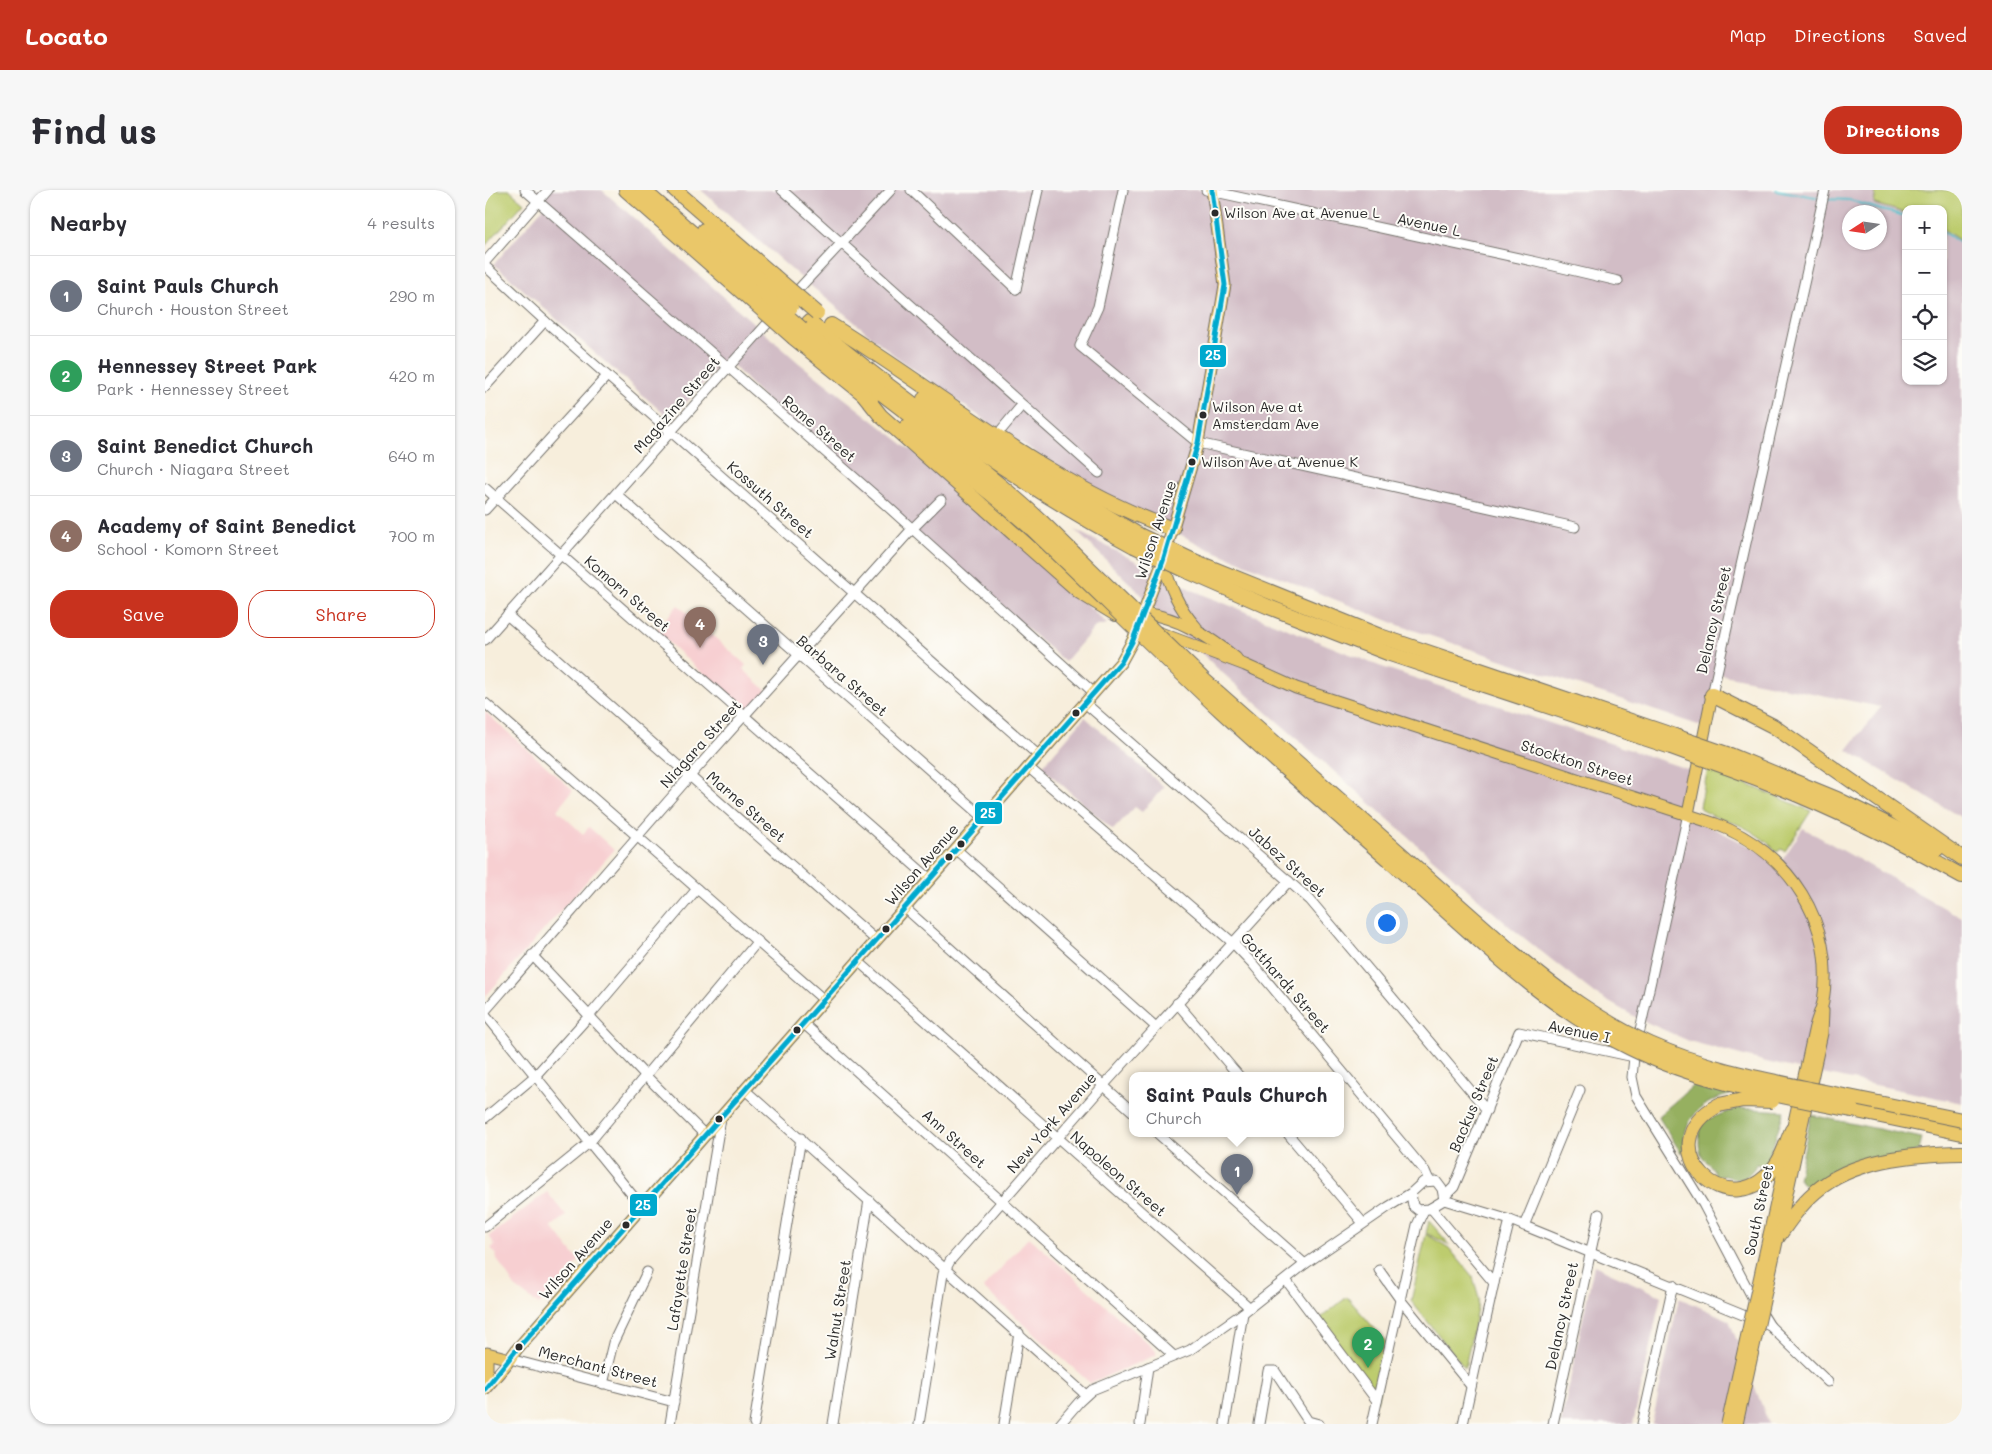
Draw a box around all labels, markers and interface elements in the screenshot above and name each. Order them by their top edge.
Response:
text: Locato [25,20,108,51]
text: Map [1729,23,1766,47]
text: Directions [1794,23,1886,47]
text: Saved [1914,23,1967,47]
button: Directions [1824,106,1962,154]
text: Find us [30,107,157,153]
place label: Wilson Ave at Avenue L [1224,203,1381,222]
north arrow [1842,205,1887,250]
map controls [1902,205,1947,385]
button: + [1902,205,1947,250]
marker: Wilson Ave at Avenue L [1210,208,1220,218]
street label: Avenue L [1396,208,1463,241]
text: Nearby [50,209,127,236]
text: 4 results [367,212,435,233]
button: − [1902,250,1947,295]
text: Saint Pauls Church [97,273,279,298]
text: 1 [62,285,70,306]
text: 290 m [389,285,435,306]
button: locate [1902,295,1947,340]
text: Church · Houston Street [97,298,289,319]
button: layers [1902,340,1947,385]
line badge: 25 [1199,344,1227,368]
text: 25 [1205,345,1221,364]
street label: Magazine Street [629,352,724,457]
text: Hennessey Street Park [97,353,317,378]
text: 2 [62,365,70,386]
text: 420 m [389,365,435,386]
text: Park · Hennessey Street [97,378,289,399]
street label: Rome Street [778,390,861,466]
place label: Wilson Ave at Amsterdam Ave [1212,397,1319,433]
marker: Wilson Ave at Amsterdam Ave [1198,410,1208,420]
text: Saint Benedict Church [97,433,313,458]
text: 3 [61,445,71,466]
text: 640 m [388,445,435,466]
place label: Wilson Ave at Avenue K [1201,452,1359,471]
street label: Kossuth Street [723,456,818,542]
marker: Wilson Ave at Avenue K [1187,457,1197,467]
text: Church · Niagara Street [97,458,290,479]
street label: Wilson Avenue [1130,478,1180,582]
text: Academy of Saint Benedict [97,513,356,538]
text: 4 [61,525,71,546]
text: 700 m [388,525,435,546]
text: School · Komorn Street [97,538,279,559]
street label: Komorn Street [581,551,675,636]
street label: Delancy Street [1691,564,1735,676]
button: Save [50,590,238,638]
button: Share [248,590,435,638]
pin: 4 [684,607,716,648]
pin: 3 [747,624,779,665]
street label: Barbara Street [793,630,892,720]
street label: Niagara Street [655,695,745,792]
unlabelled marker [1071,708,1081,718]
street label: Stockton Street [1519,734,1636,790]
street label: Marne Street [703,766,791,846]
line badge: 25 [974,801,1003,825]
text: 25 [980,803,996,822]
street label: Wilson Avenue [880,819,962,910]
street label: Jabez Street [1245,821,1331,901]
unlabelled marker [956,839,966,849]
unlabelled marker [944,852,954,862]
your location [1374,910,1400,936]
unlabelled marker [881,924,891,934]
street label: Gotthardt Street [1236,928,1335,1037]
street label: Avenue I [1546,1015,1613,1047]
unlabelled marker [792,1025,802,1035]
street label: Backus Street [1444,1052,1503,1155]
street label: New York Avenue [1002,1068,1101,1177]
popup [1129,1072,1344,1137]
text: Saint Pauls Church [1146,1082,1327,1107]
street label: Ann Street [918,1104,991,1172]
text: Church [1146,1107,1201,1128]
unlabelled marker [714,1114,724,1124]
street label: Napoleon Street [1066,1126,1171,1221]
pin: 1 [1221,1154,1253,1195]
street label: South Street [1739,1162,1777,1257]
line badge: 25 [629,1193,658,1217]
text: 25 [635,1195,651,1214]
street label: Lafayette Street [661,1206,701,1332]
street label: Wilson Avenue [534,1213,616,1304]
unlabelled marker [621,1220,631,1230]
street label: Walnut Street [819,1258,855,1362]
street label: Delancy Street [1540,1260,1582,1372]
pin: 2 [1352,1327,1384,1368]
street label: Merchant Street [536,1340,660,1392]
unlabelled marker [514,1342,524,1352]

